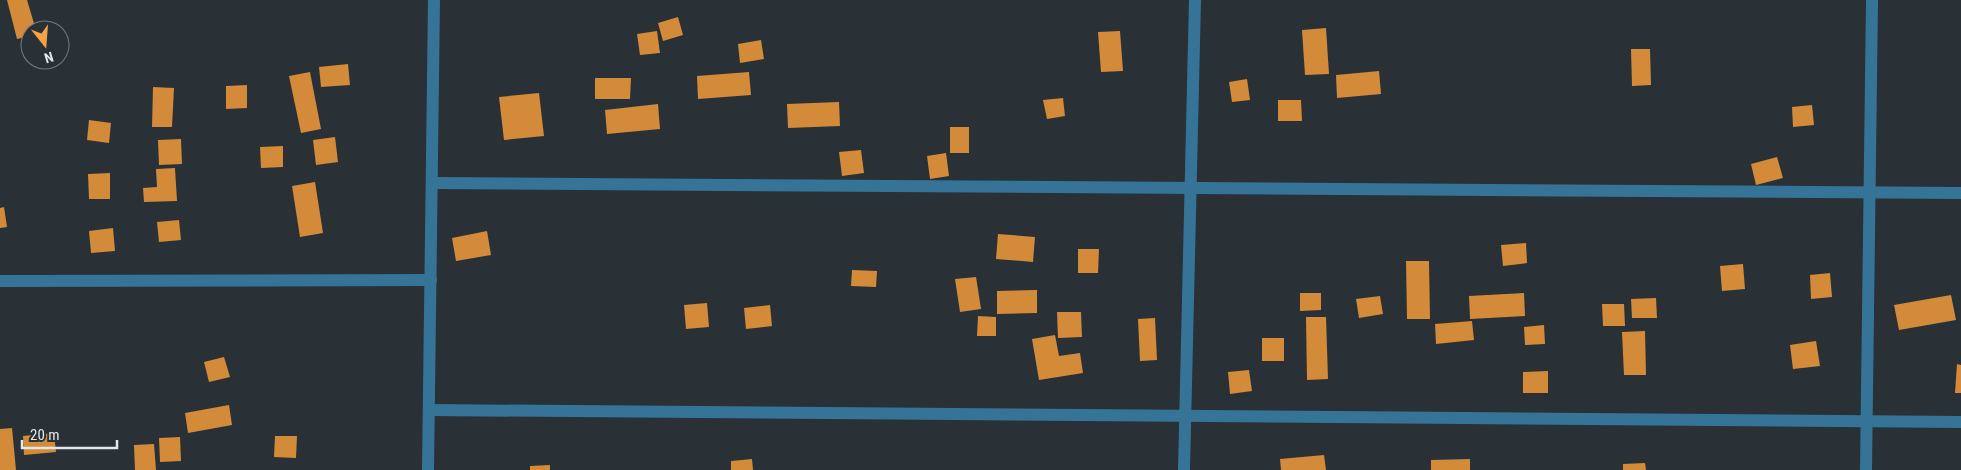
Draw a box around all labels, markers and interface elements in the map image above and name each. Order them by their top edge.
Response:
north arrow [20,20,70,70]
text: N [42,49,55,66]
scale bar [22,418,118,450]
text: 20 m [30,426,60,444]

